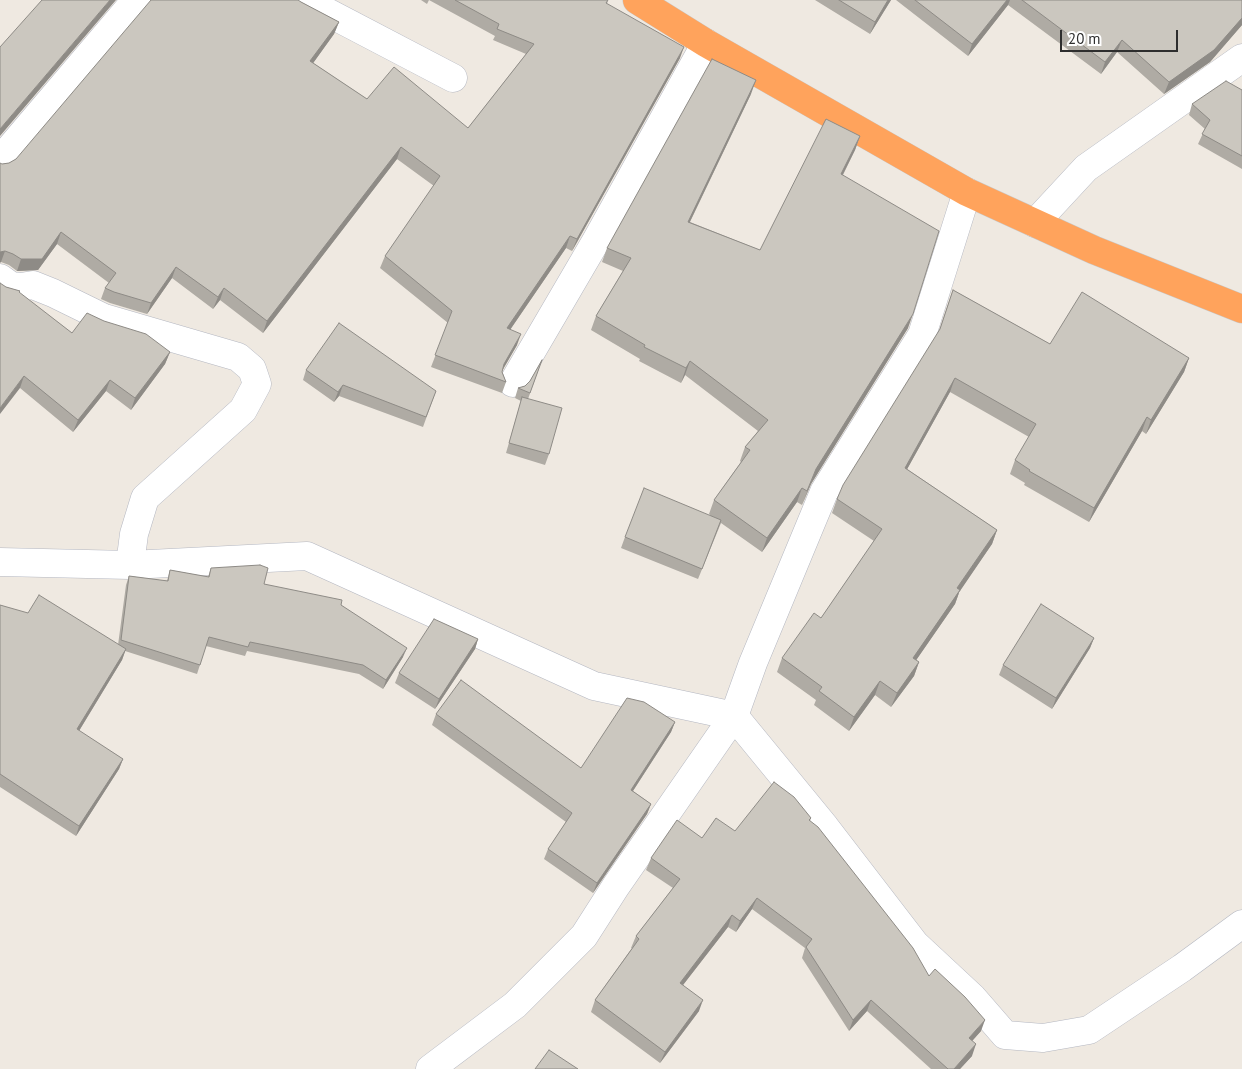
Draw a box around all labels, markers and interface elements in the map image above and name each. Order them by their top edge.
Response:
scale bar [1062,20,1180,52]
text: 20 m [1068,29,1101,48]

